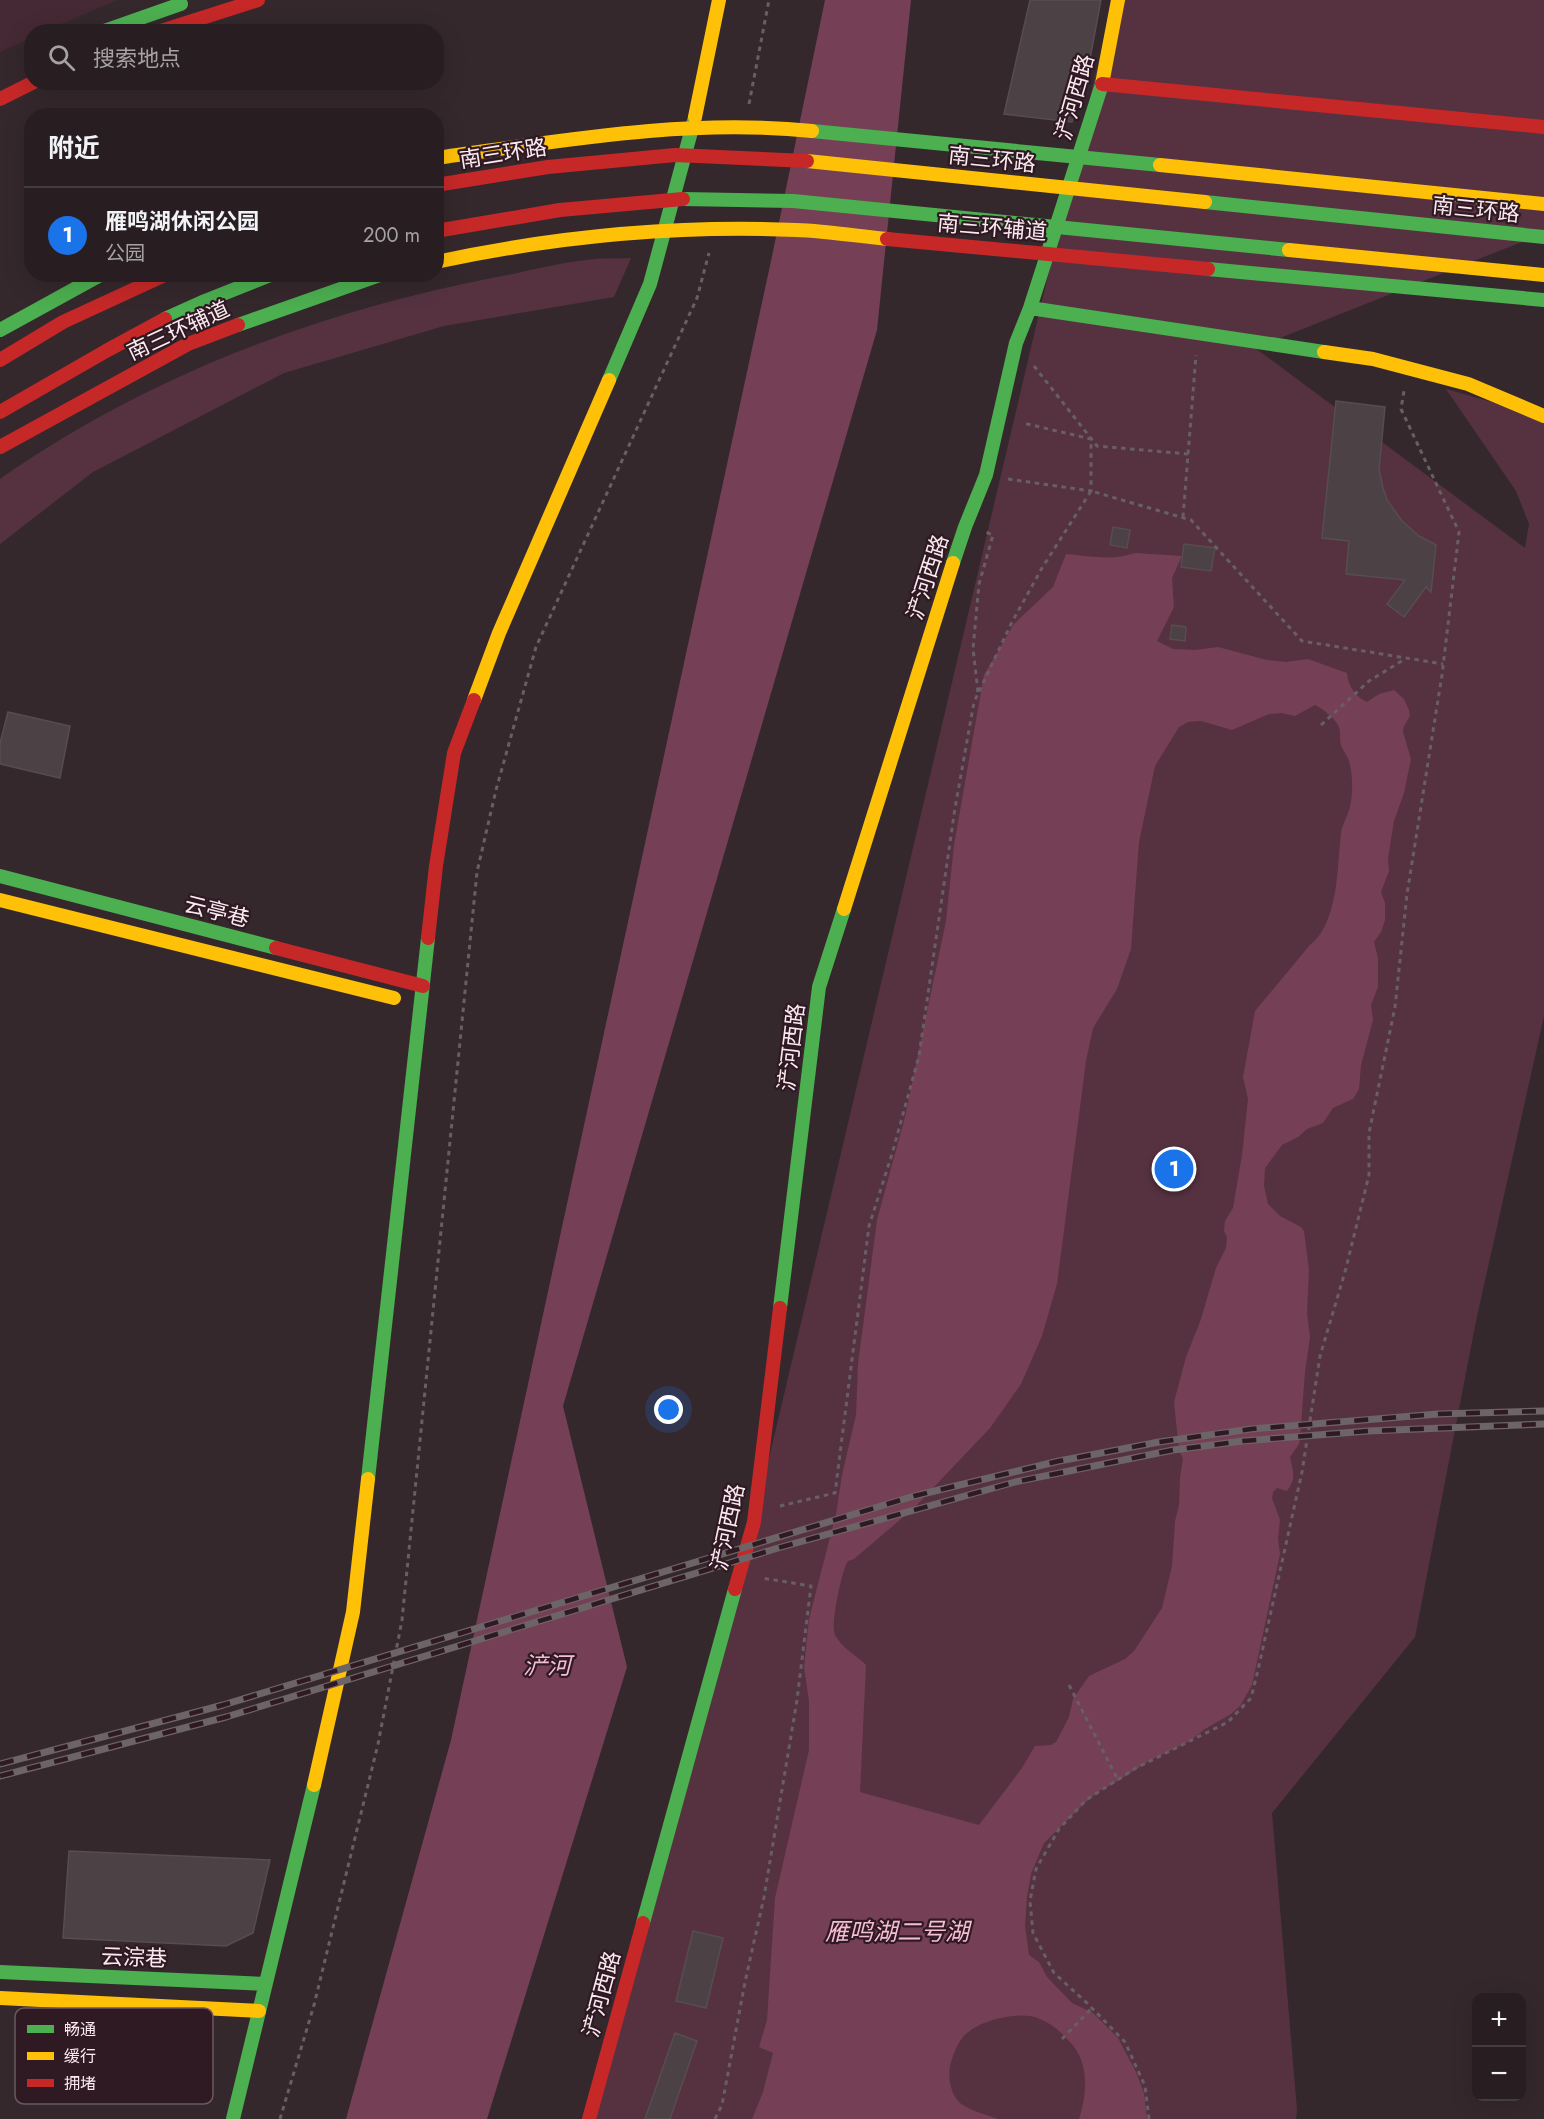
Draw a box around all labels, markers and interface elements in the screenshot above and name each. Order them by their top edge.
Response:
search box [24,24,444,90]
icon: search [45,41,78,74]
text: 搜索地点 [93,42,181,74]
street label: 浐河西路 [1046,50,1102,144]
text: 附近 [48,129,100,167]
street label: 南三环路 [457,130,549,176]
street label: 南三环路 [947,138,1037,180]
street label: 南三环路 [1431,188,1521,230]
text: 雁鸣湖休闲公园 [105,205,259,237]
street label: 南三环辅道 [936,206,1048,248]
text: 1 [62,221,73,250]
text: 200 m [363,221,420,250]
text: 公园 [105,239,145,268]
street label: 南三环辅道 [121,292,235,368]
street label: 浐河西路 [898,530,956,624]
street label: 云亭巷 [181,887,253,935]
street label: 浐河西路 [770,1001,812,1093]
pin: 1 [1154,1146,1194,1192]
your location [654,1395,683,1424]
street label: 浐河西路 [702,1481,752,1573]
water label: 浐河 [523,1648,575,1683]
water label: 雁鸣湖二号湖 [825,1914,973,1949]
street label: 云淙巷 [100,1940,168,1974]
street label: 浐河西路 [574,1947,628,2041]
map controls [1472,1993,1526,2101]
button: + [1472,1993,1526,2047]
legend [15,2008,213,2104]
text: 畅通 [64,2018,96,2041]
text: 缓行 [64,2045,96,2068]
button: − [1472,2047,1526,2101]
text: 拥堵 [64,2072,96,2095]

